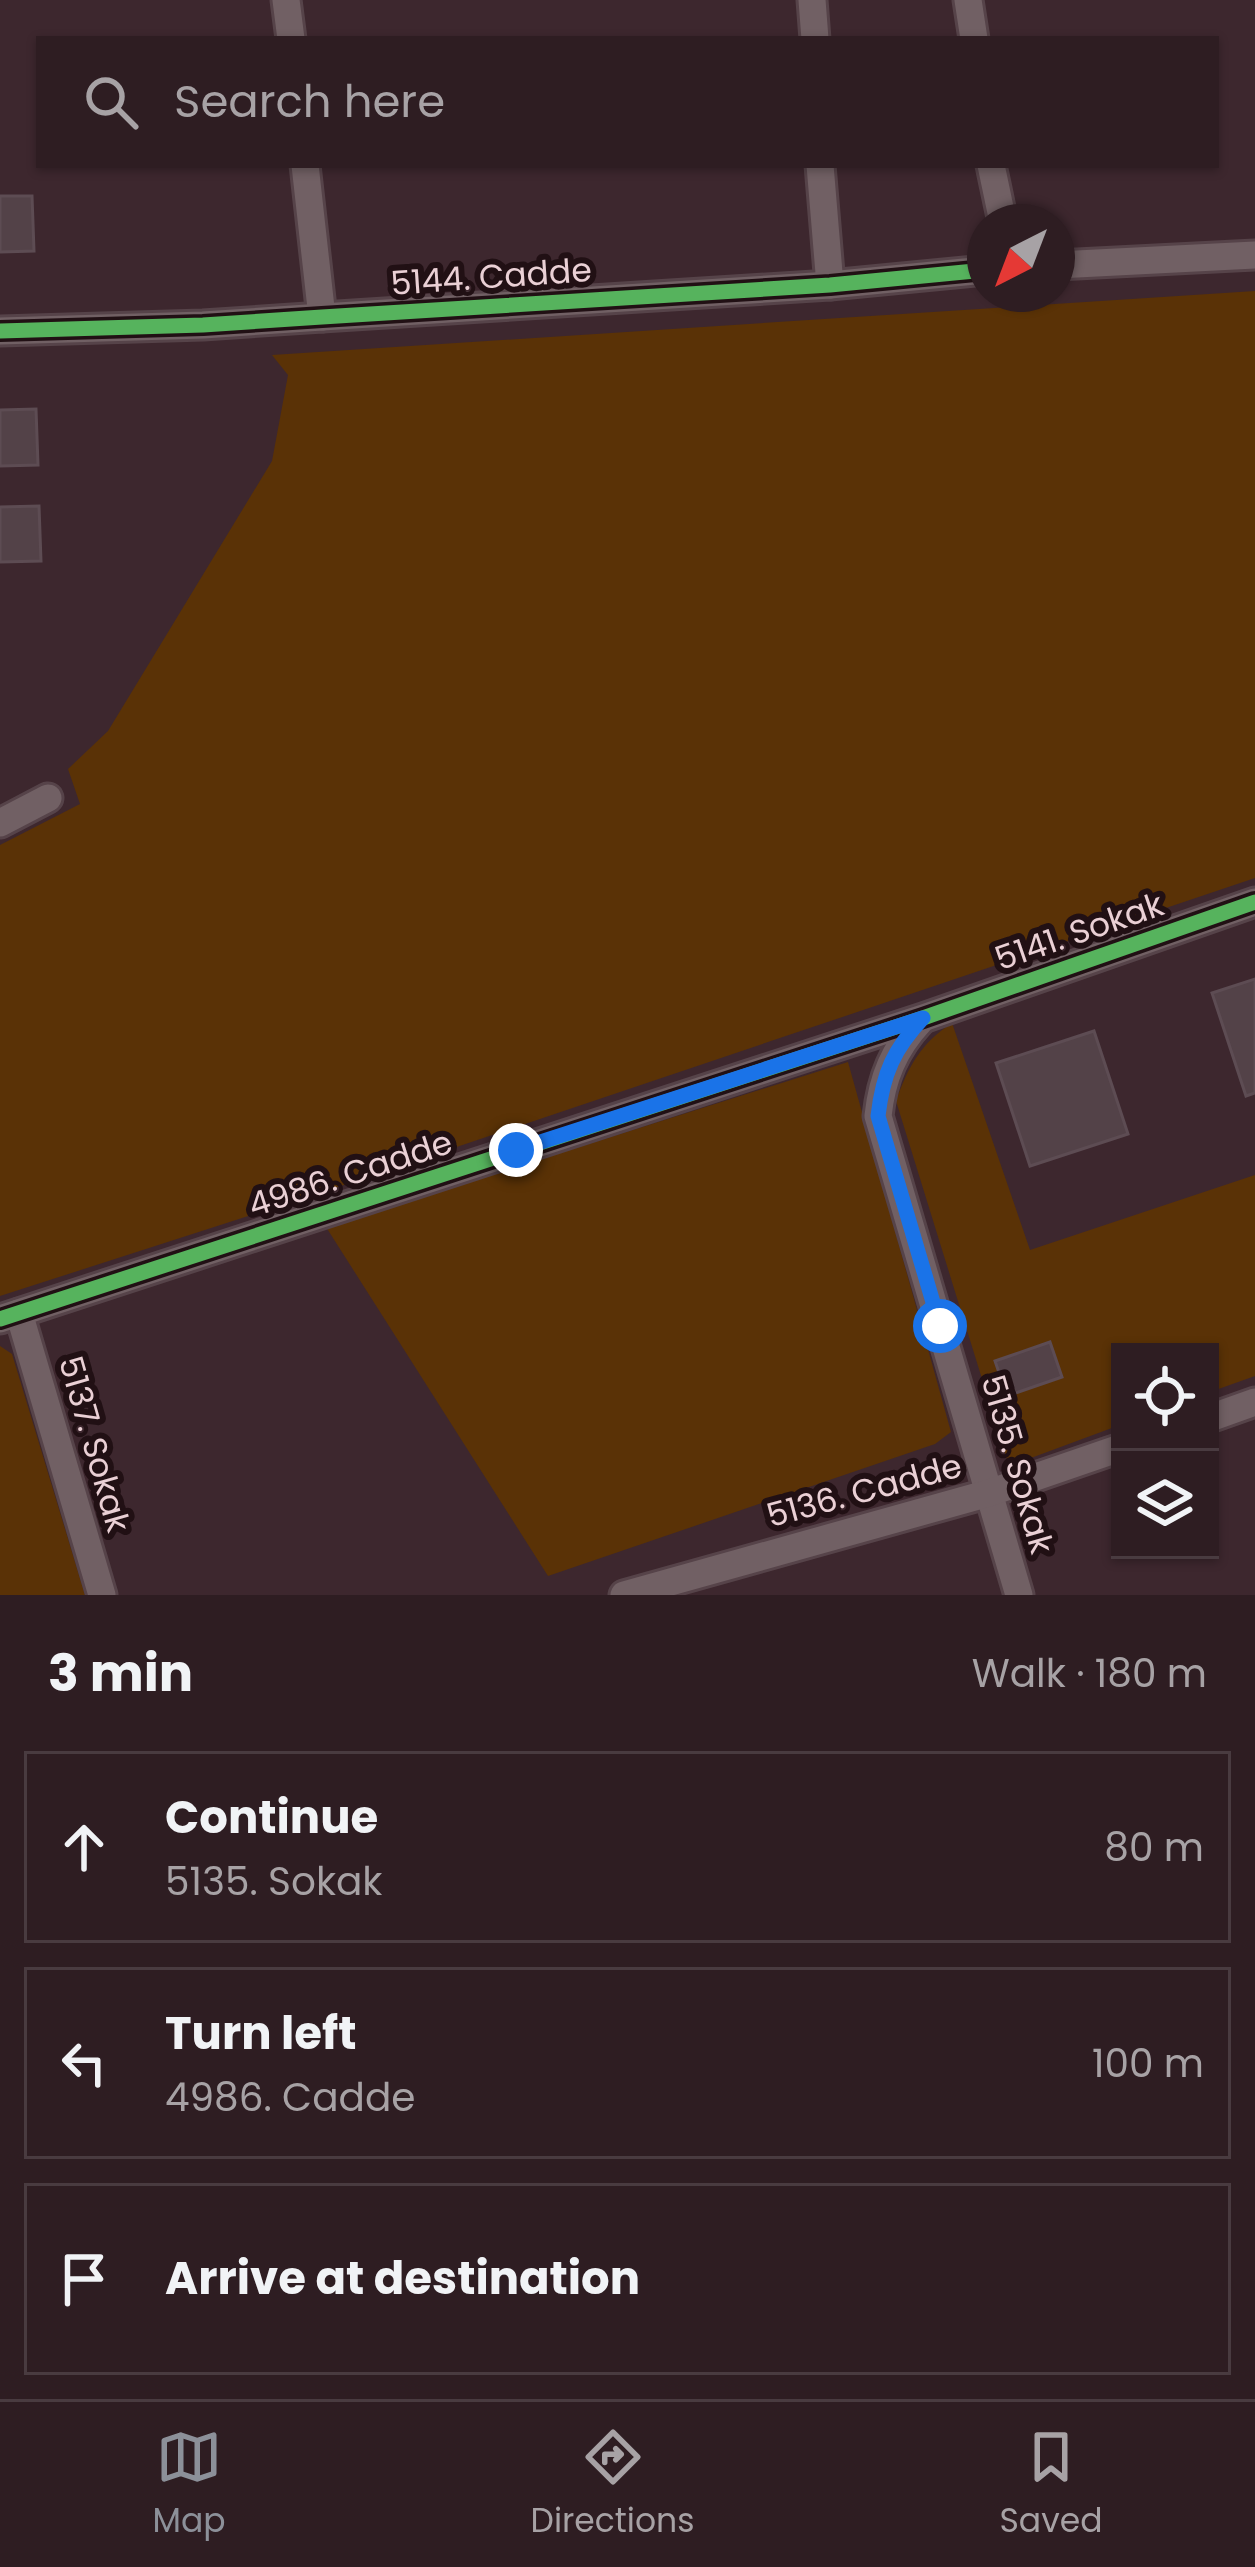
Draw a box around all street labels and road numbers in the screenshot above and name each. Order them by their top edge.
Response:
street label: 5144. Cadde [389,246,593,307]
street label: 5141. Sokak [989,881,1170,982]
street label: 4986. Cadde [242,1118,458,1229]
street label: 5137. Sokak [47,1351,142,1538]
street label: 5135. Sokak [970,1369,1065,1559]
street label: 5136. Cadde [761,1442,967,1539]

